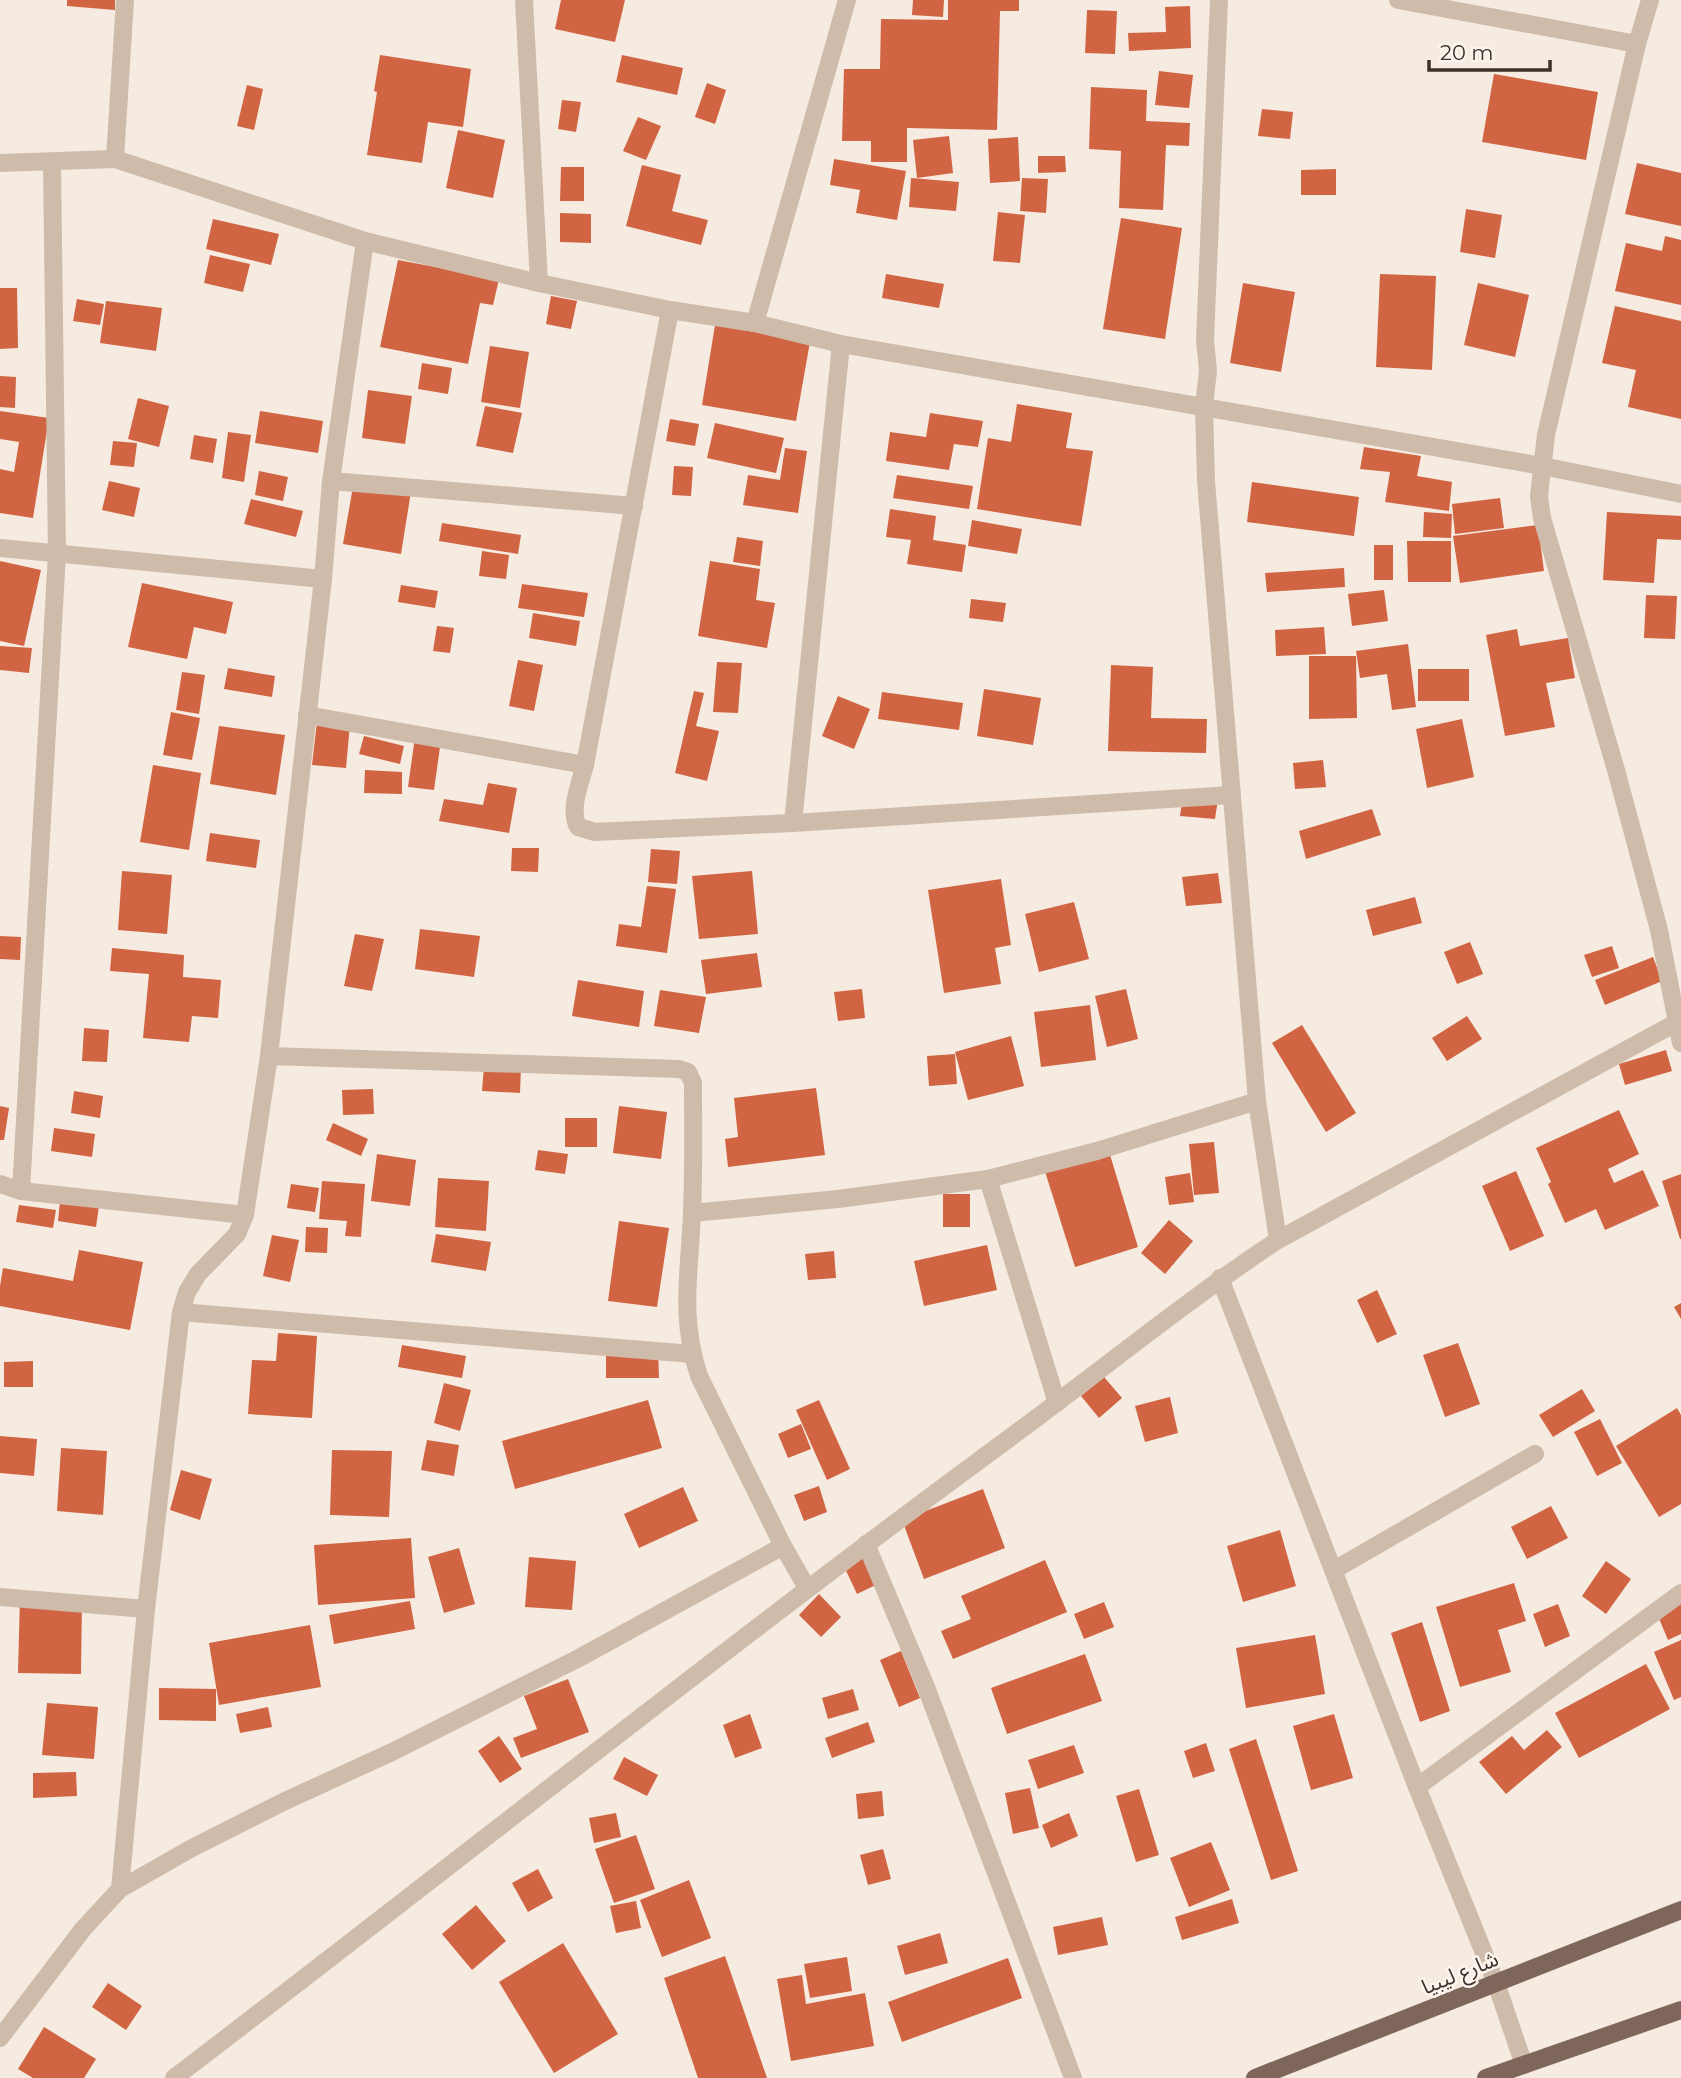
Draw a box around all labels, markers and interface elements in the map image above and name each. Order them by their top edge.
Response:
scale bar [1429,28,1550,72]
text: 20 m [1440,40,1494,65]
street label: شارع ليبيا [1418,1946,1503,2002]

